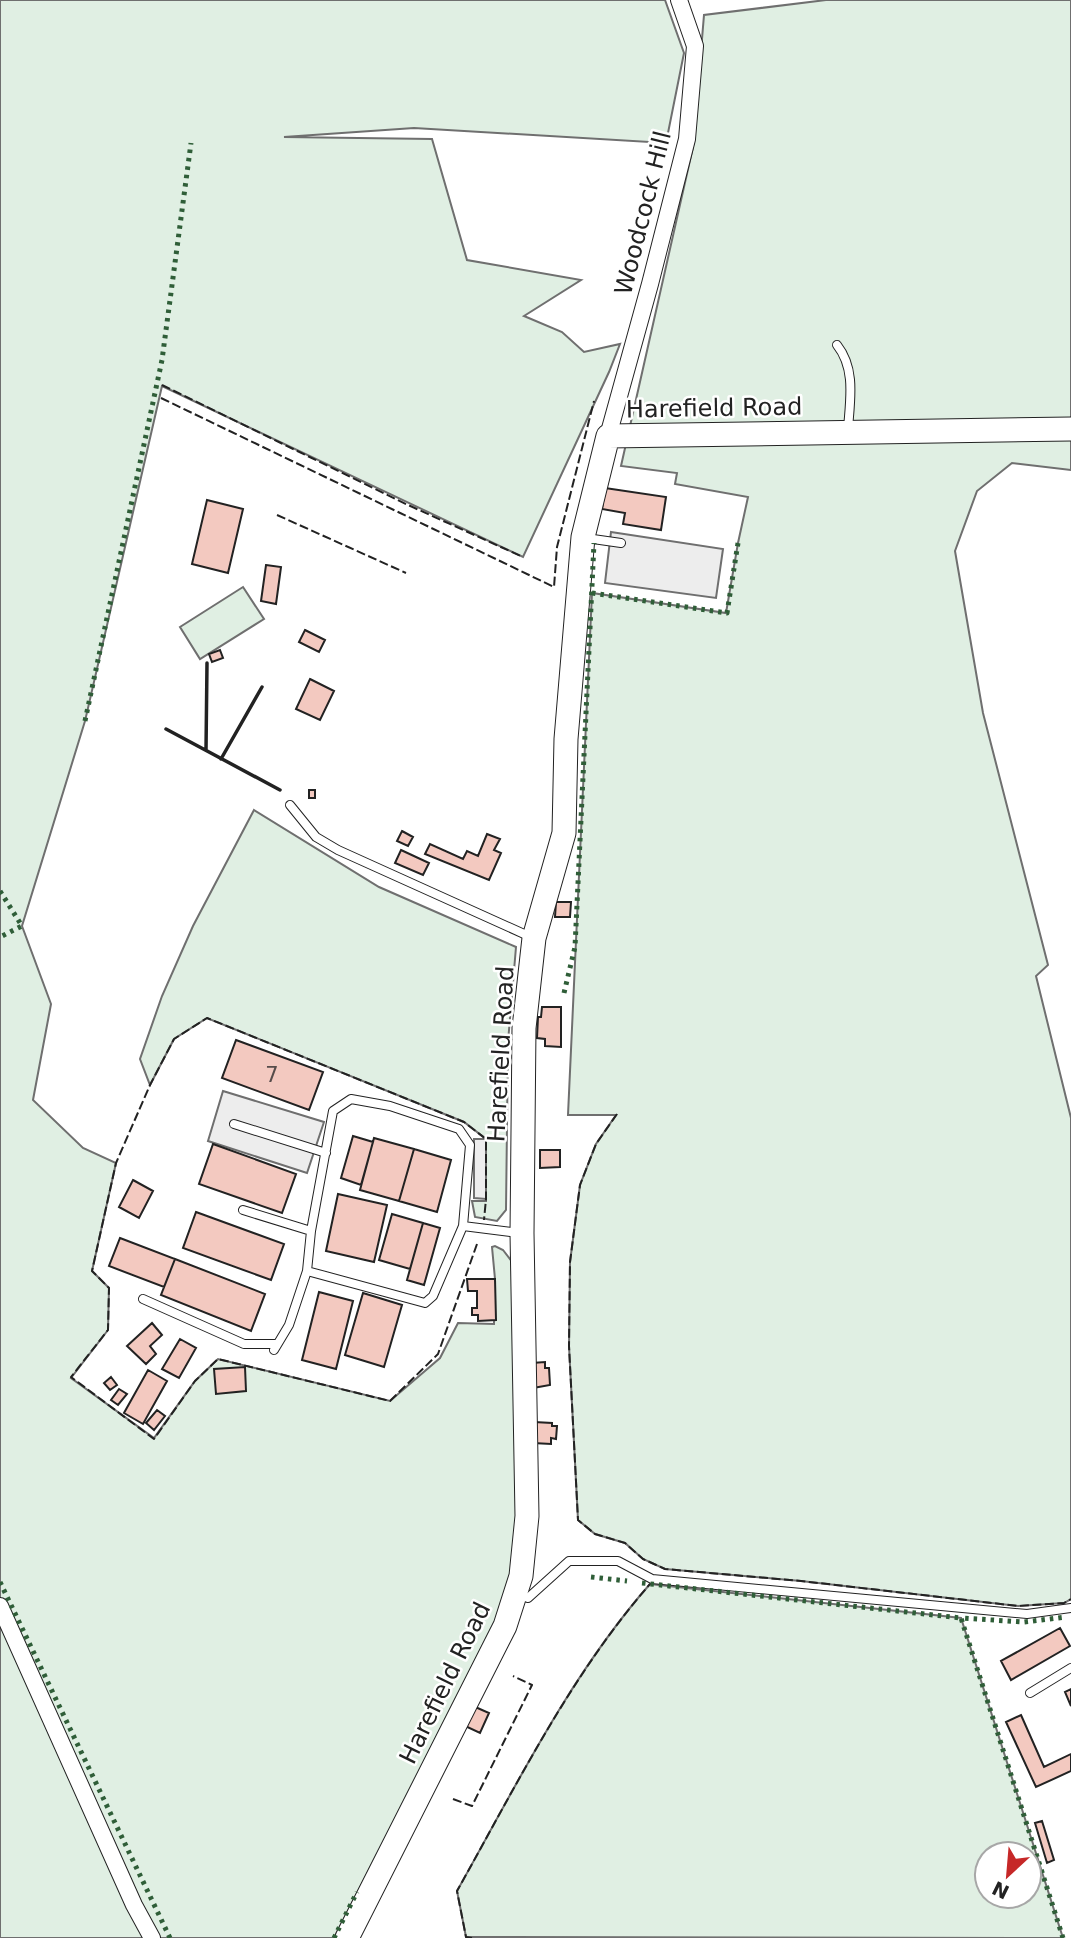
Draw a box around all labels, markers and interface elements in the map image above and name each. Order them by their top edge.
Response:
street label: Woodcock Hill [609,128,677,298]
street label: Harefield Road [626,392,802,424]
street label: Harefield Road [482,965,520,1143]
house number: 7 [265,1063,279,1087]
street label: Harefield Road [394,1598,496,1768]
north arrow [973,1840,1043,1910]
text: N [989,1877,1013,1904]

